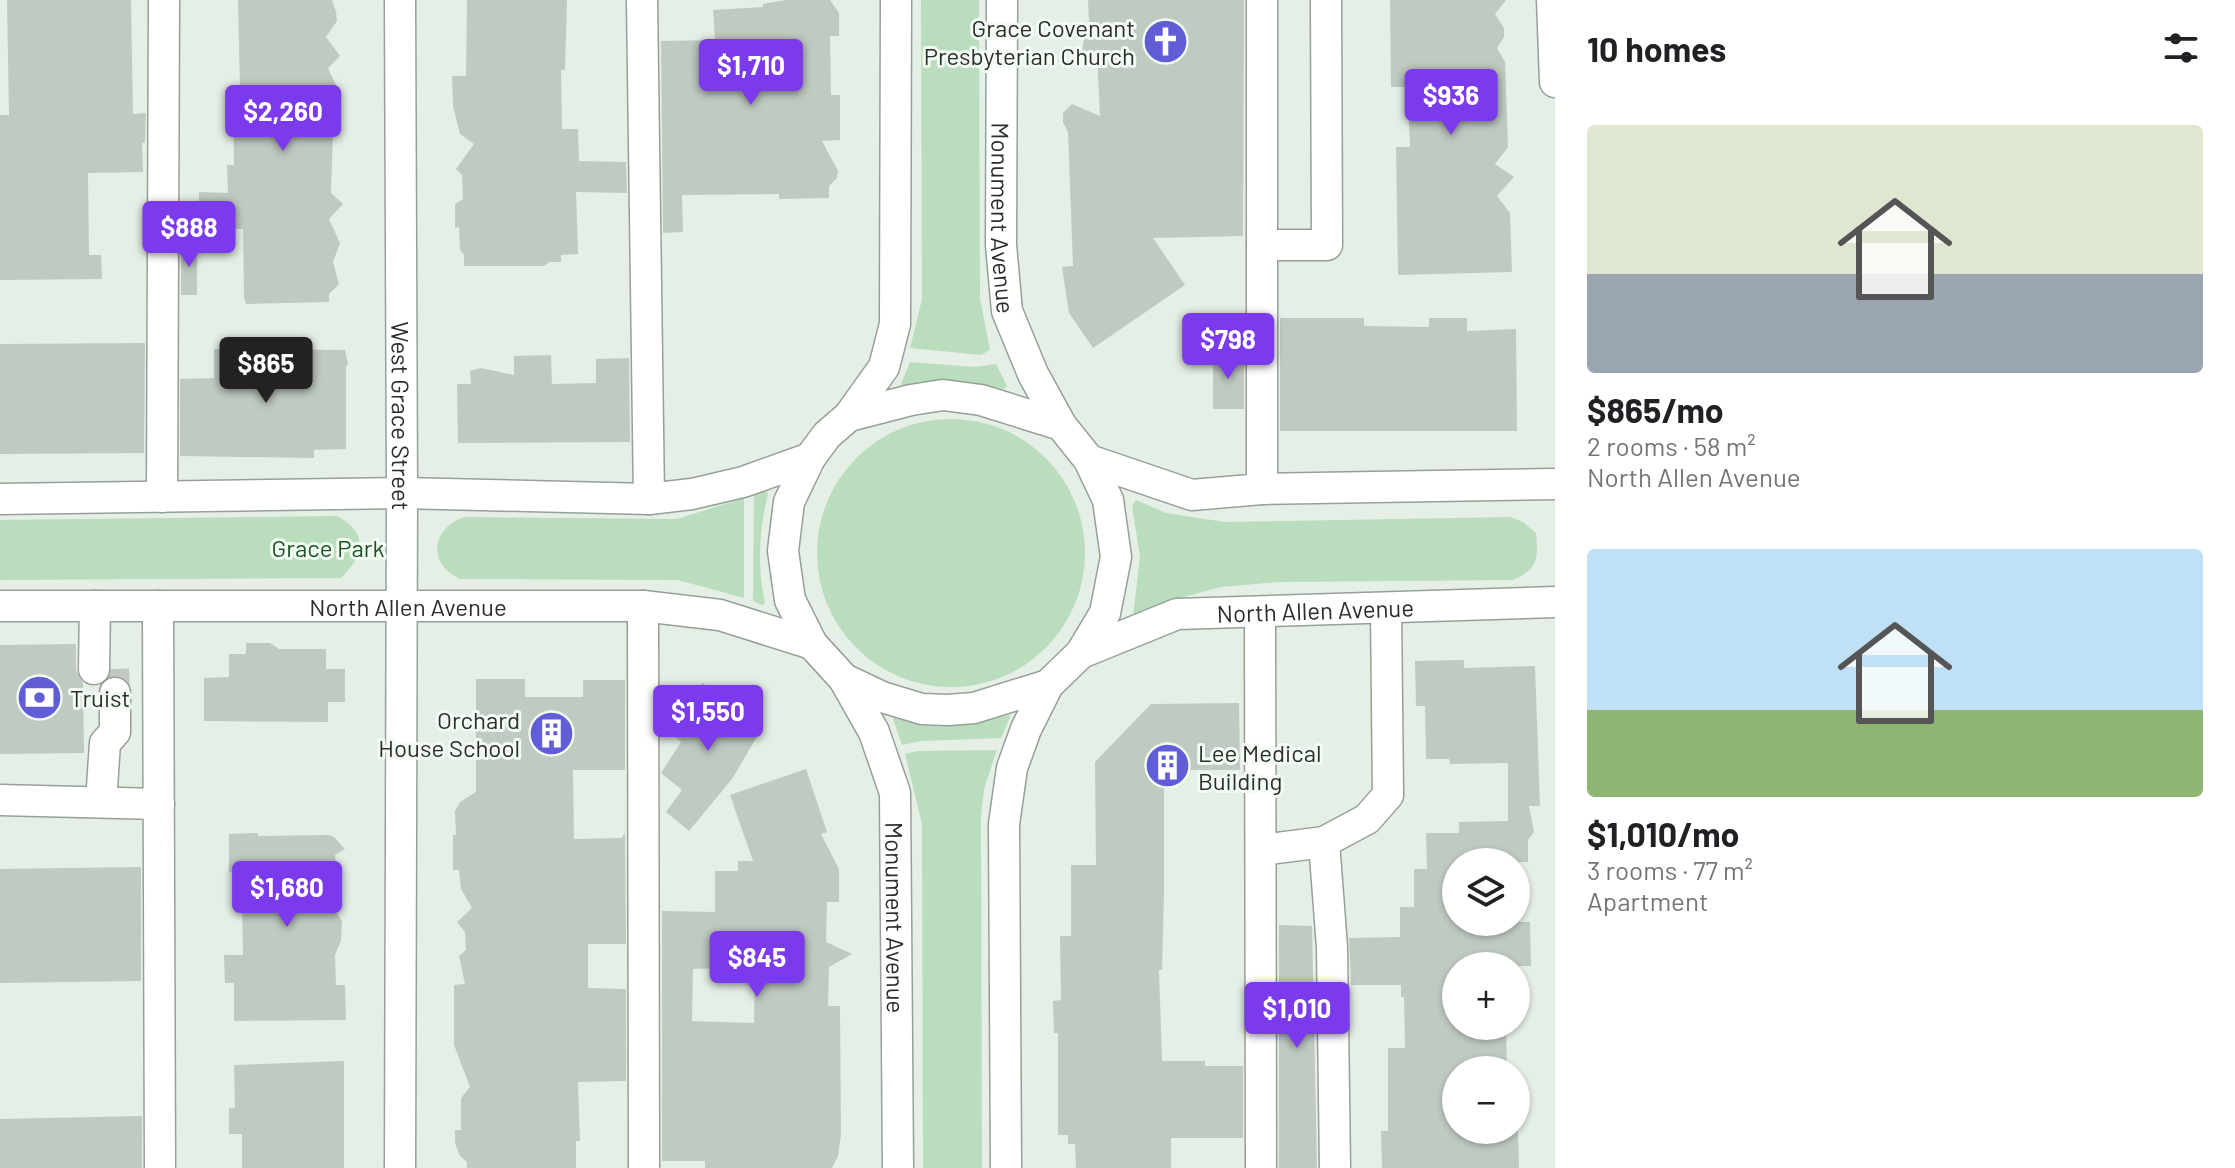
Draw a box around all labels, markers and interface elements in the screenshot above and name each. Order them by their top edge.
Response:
place label: Grace Covenant Presbyterian Church [924,13,1135,70]
church icon: Grace Covenant Presbyterian Church [1142,17,1190,65]
icon: filters [2159,26,2203,70]
text: 10 homes [1587,28,1726,69]
pin: $1,710 [686,39,816,107]
text: $1,710 [717,49,785,80]
pin: $936 [1404,69,1498,137]
text: $936 [1423,79,1479,110]
pin: $2,260 [218,85,348,153]
text: $2,260 [243,95,323,126]
street label: Monument Avenue [986,122,1022,315]
icon: home [1823,177,1967,321]
pin: $888 [142,201,236,269]
text: $888 [160,211,218,242]
pin: $798 [1181,313,1275,381]
street label: West Grace Street [387,322,417,510]
text: $798 [1200,323,1256,354]
pin: $865 [219,337,313,405]
text: $865 [238,347,294,378]
text: $865/mo [1587,389,1724,430]
text: 2 rooms · 58 m² [1587,430,1756,461]
text: North Allen Avenue [1587,461,1801,492]
park label: Grace Park [272,533,384,562]
street label: North Allen Avenue [309,592,507,621]
street label: North Allen Avenue [1216,592,1414,627]
icon: home [1823,601,1967,745]
bank icon: Truist [15,673,63,721]
place label: Truist [70,683,130,712]
pin: $1,550 [643,685,773,753]
text: $1,550 [671,695,745,726]
place label: Orchard House School [378,705,520,762]
building icon: Orchard House School [527,709,575,757]
place label: Lee Medical Building [1198,738,1321,795]
building icon: Lee Medical Building [1143,742,1191,790]
text: $1,010/mo [1587,813,1739,854]
street label: Monument Avenue [881,822,911,1013]
map controls [1442,848,1530,1144]
button: layers [1442,848,1530,936]
text: 3 rooms · 77 m² [1587,854,1753,885]
pin: $1,680 [222,861,352,929]
text: $1,680 [250,871,324,902]
text: Apartment [1587,885,1708,916]
pin: $845 [710,931,804,999]
text: $845 [728,941,786,972]
button: + [1442,952,1530,1040]
pin: $1,010 [1232,982,1362,1050]
text: $1,010 [1263,992,1331,1023]
button: − [1442,1056,1530,1144]

